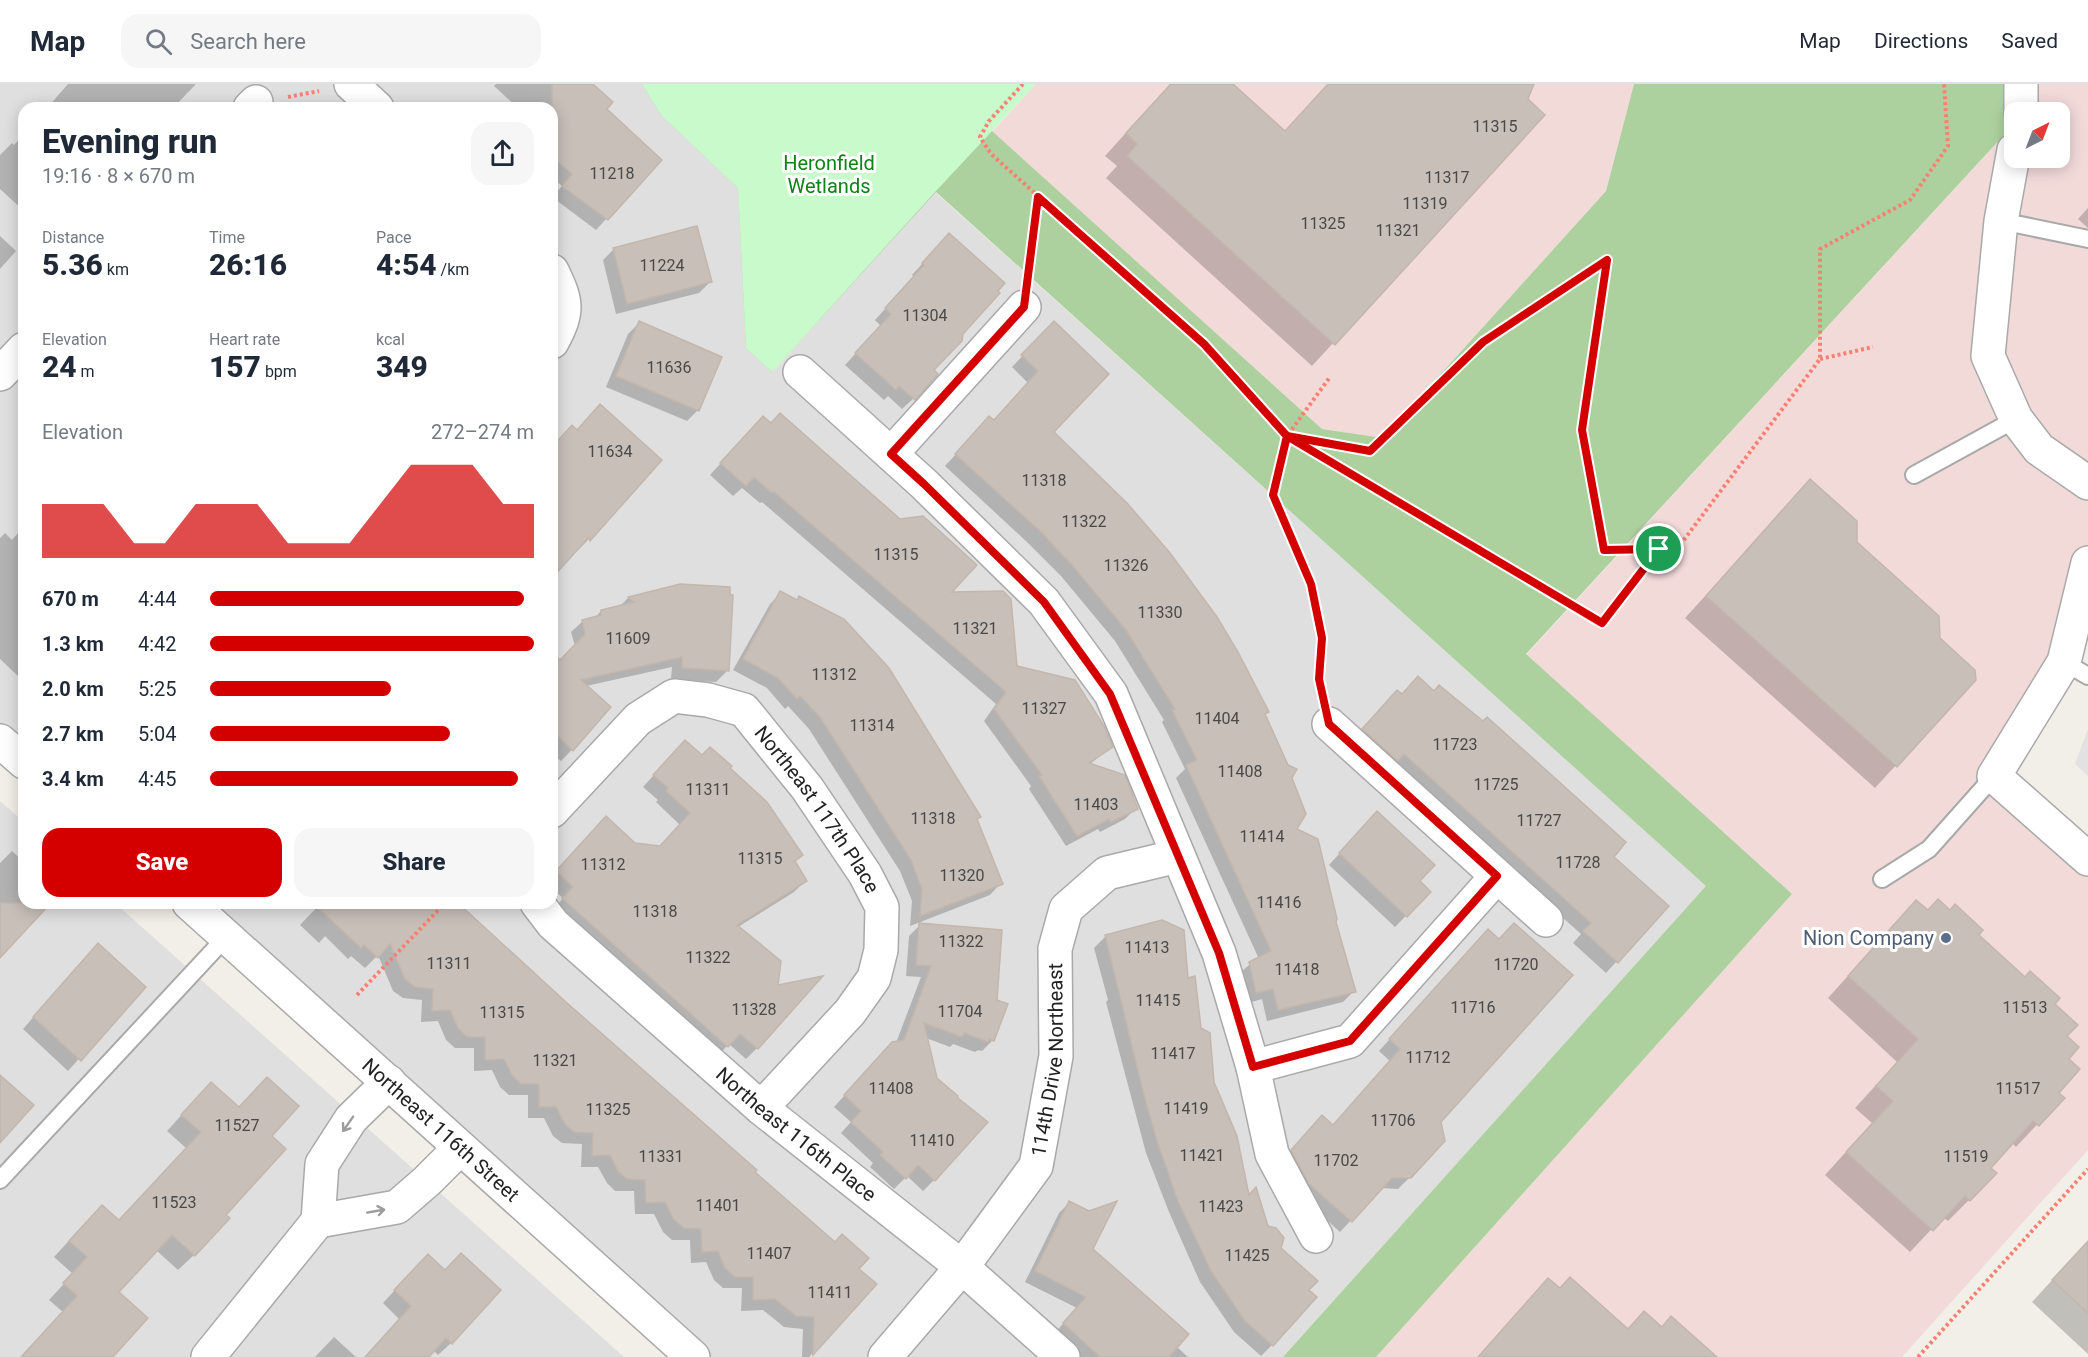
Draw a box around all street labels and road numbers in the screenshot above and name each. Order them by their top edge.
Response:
street label: Northeast 117th Place [750,721,885,897]
street label: 114th Drive Northeast [1026,963,1068,1159]
street label: Northeast 116th Street [357,1053,524,1207]
street label: Northeast 116th Place [711,1062,881,1207]

